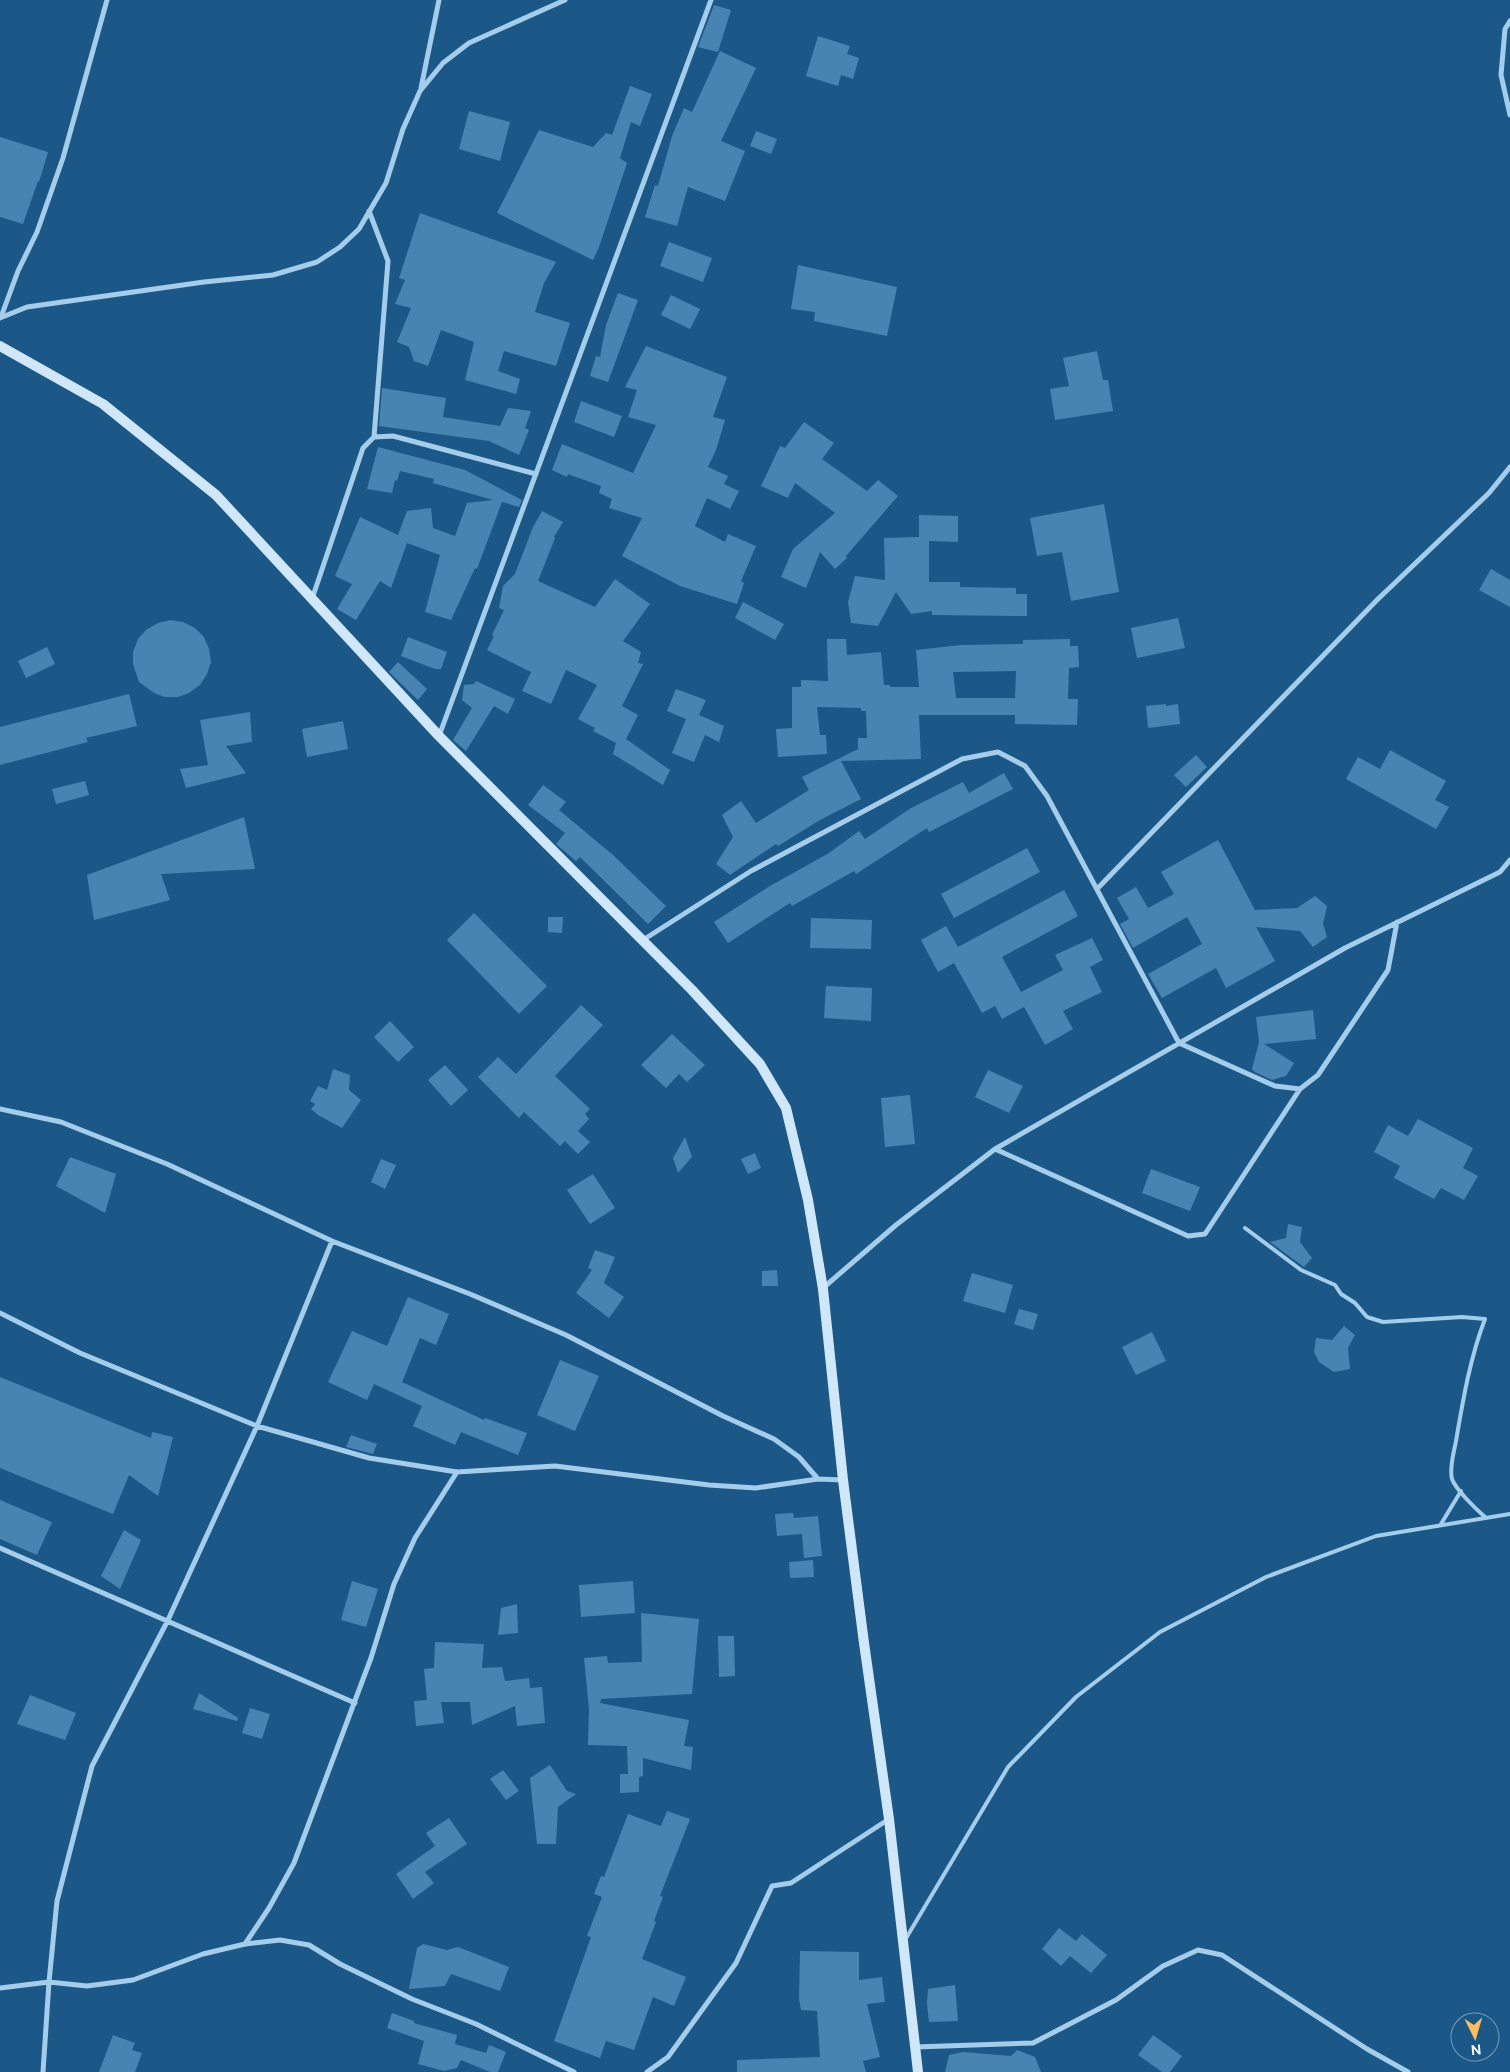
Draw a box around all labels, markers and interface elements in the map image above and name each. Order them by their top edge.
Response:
north arrow [1450,2012,1500,2062]
text: N [1470,2041,1482,2059]

